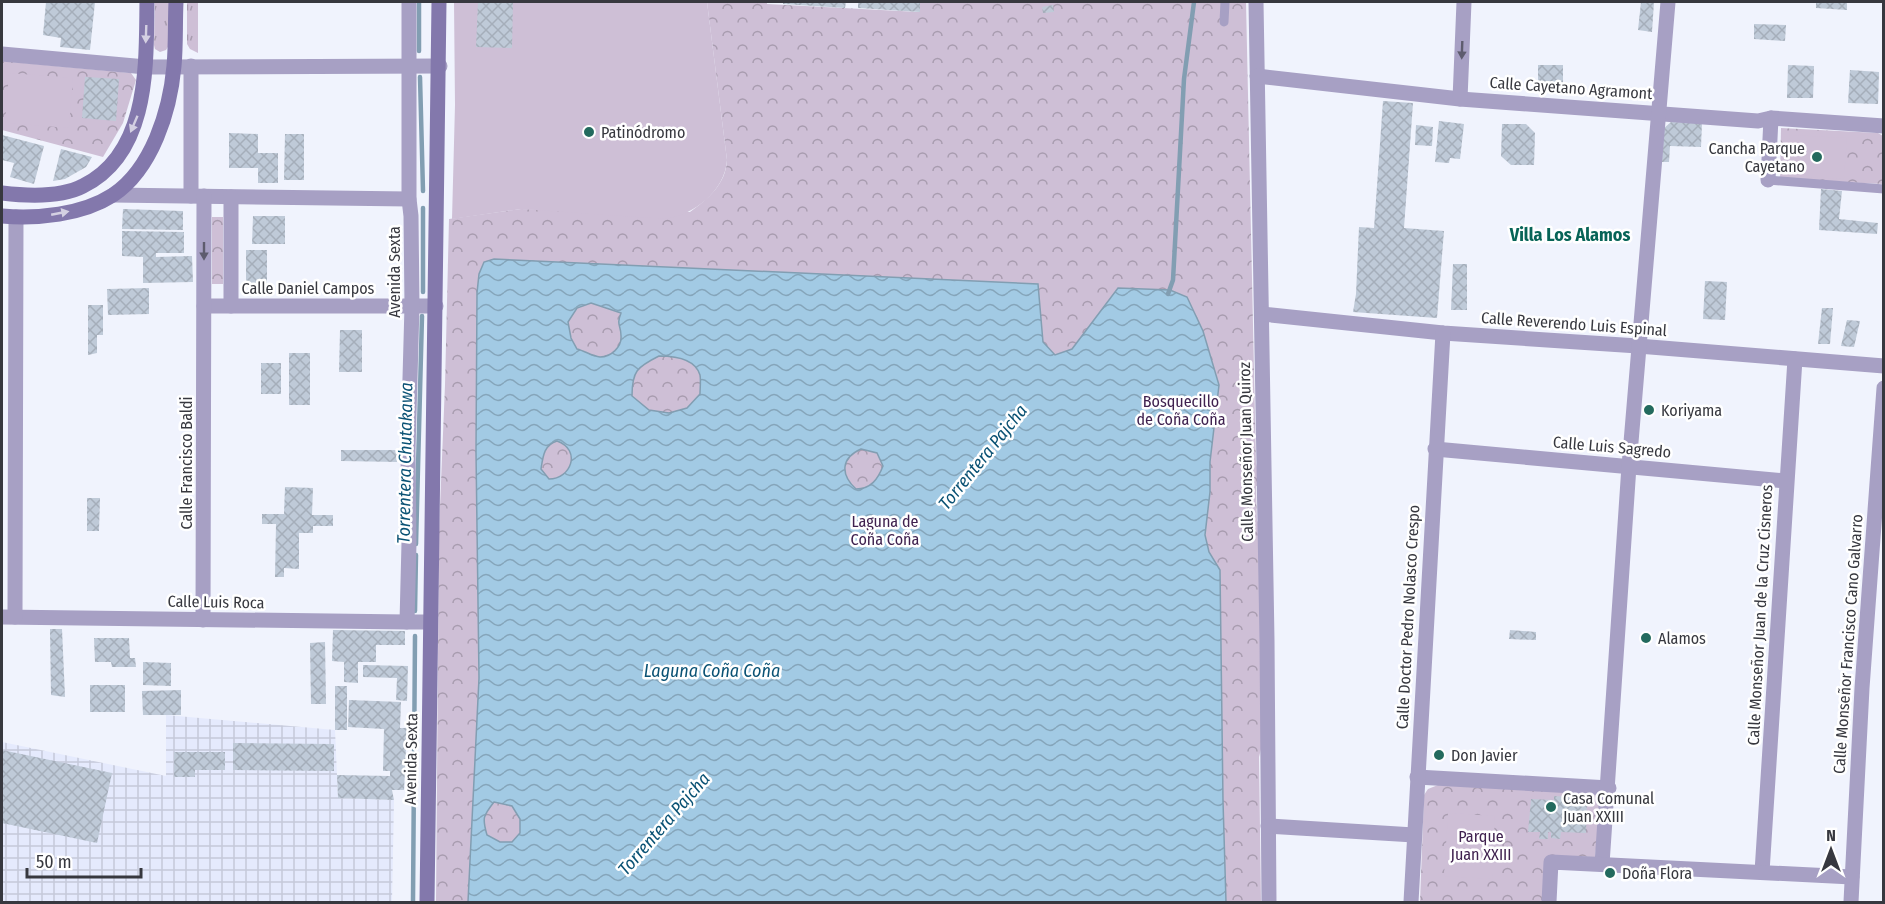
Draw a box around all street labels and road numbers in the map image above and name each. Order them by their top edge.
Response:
street label: Calle Cayetano Agramont [1489,73,1654,103]
street label: Avenida Sexta [385,226,404,318]
street label: Calle Daniel Campos [242,279,375,298]
street label: Calle Reverendo Luis Espinal [1480,308,1668,340]
street label: Calle Monseñor Juan Quiroz [1235,362,1257,542]
street label: Calle Francisco Baldi [177,396,196,530]
street label: Calle Luis Sagredo [1552,432,1672,462]
street label: Calle Monseñor Juan de la Cruz Cisneros [1744,484,1776,746]
street label: Calle Doctor Pedro Nolasco Crespo [1393,504,1423,730]
street label: Calle Monseñor Francisco Cano Galvarro [1829,514,1867,774]
street label: Calle Luis Roca [167,592,265,612]
street label: Avenida Sexta [401,713,421,805]

